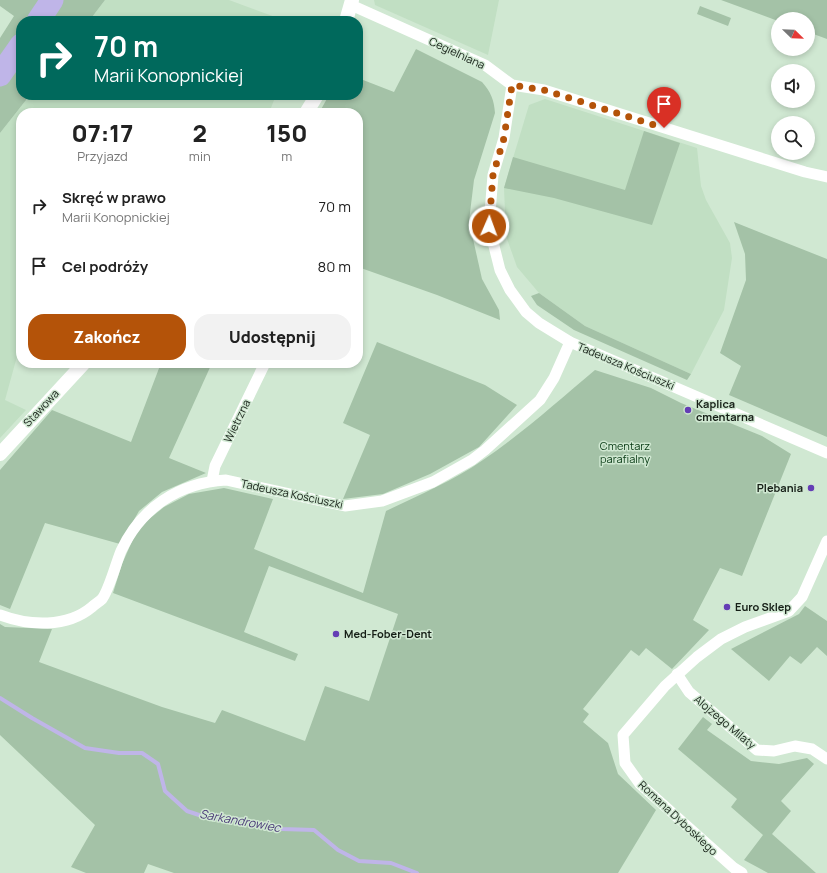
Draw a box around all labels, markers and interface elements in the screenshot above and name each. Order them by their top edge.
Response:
north arrow [771,12,815,56]
map controls [771,12,815,160]
text: 70 m [94,27,158,65]
icon: right [28,32,80,84]
street label: Cegielniana [427,33,488,72]
text: Marii Konopnickiej [94,63,243,87]
button: sound [771,64,815,108]
pin [647,87,681,128]
icon: arrive [653,93,675,115]
text: 07:17 [72,116,133,149]
text: 2 [193,116,207,149]
text: 150 [266,116,307,149]
button: search [771,116,815,160]
text: Przyjazd [77,147,128,165]
text: min [189,147,211,165]
text: m [281,147,292,165]
text: Skręć w prawo [62,187,166,208]
icon: right [28,195,50,217]
text: 70 m [319,196,351,217]
position arrow [468,205,510,247]
text: Marii Konopnickiej [62,208,170,226]
icon: arrive [28,255,50,277]
text: Cel podróży [62,256,148,277]
text: 80 m [317,256,351,277]
button: Zakończ [28,314,186,360]
button: Udostępnij [194,314,351,360]
street label: Tadeusza Kościuszki [575,338,677,393]
street label: Stawowa [20,386,62,430]
place label: Kaplica cmentarna [696,396,754,424]
street label: Wietrzna [220,397,253,445]
marker: Kaplica cmentarna [683,405,693,415]
park label: Cmentarz parafialny [600,438,650,466]
street label: Tadeusza Kościuszki [240,475,344,512]
place label: Plebania [757,480,803,495]
marker: Plebania [806,483,816,493]
place label: Euro Sklep [735,599,791,614]
marker: Euro Sklep [722,602,732,612]
place label: Med-Fober-Dent [344,626,432,641]
marker: Med-Fober-Dent [331,629,341,639]
street label: Alojzego Milaty [691,691,760,752]
street label: Romana Dyboskiego [636,777,722,859]
water label: Sarkandrowiec [198,805,283,836]

